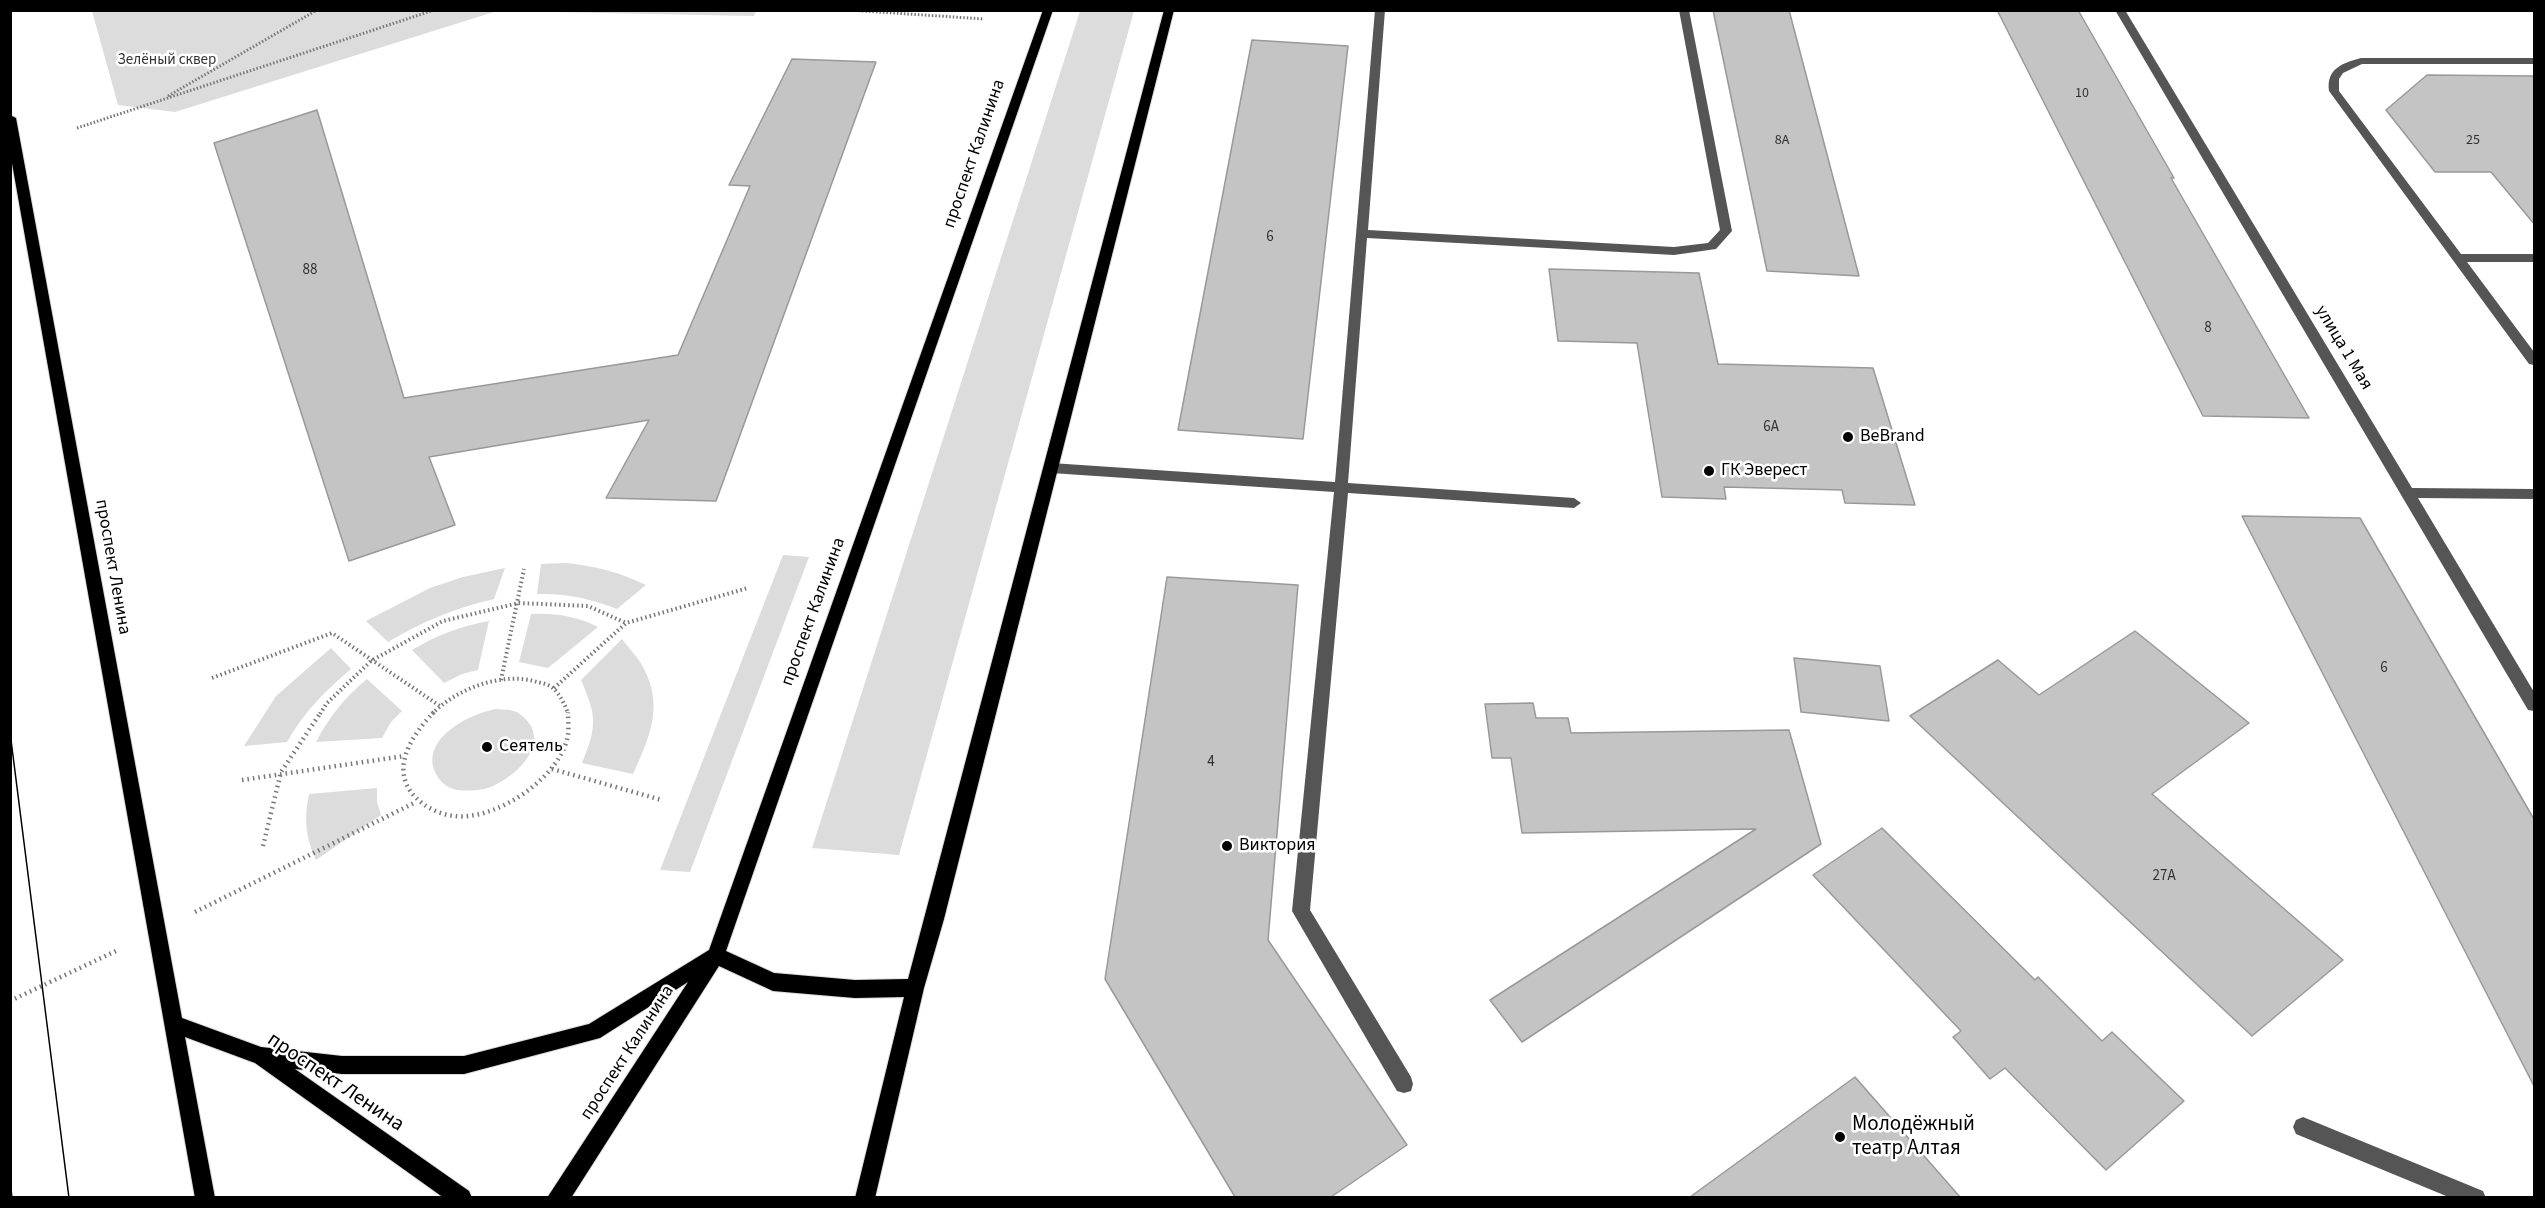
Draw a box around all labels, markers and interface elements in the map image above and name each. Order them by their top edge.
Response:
park label: Зелёный сквер [118,52,216,70]
street label: проспект Калинина [939,77,1011,231]
house number: 10 [2075,86,2089,102]
house number: 8А [1775,133,1789,149]
house number: 25 [2466,133,2480,149]
house number: 6 [1266,229,1274,247]
house number: 88 [303,262,317,280]
street label: улица 1 Мая [2309,302,2377,394]
house number: 8 [2204,320,2212,338]
house number: 6А [1763,419,1779,437]
place label: BeBrand [1860,426,1925,448]
marker: BeBrand [1841,430,1855,444]
place label: ГК Эверест [1721,460,1808,482]
marker: ГК Эверест [1702,464,1716,478]
street label: проспект Ленина [89,498,135,636]
street label: проспект Калинина [777,535,851,689]
house number: 6 [2380,660,2388,678]
place label: Сеятель [499,736,563,758]
marker: Сеятель [480,740,494,754]
house number: 4 [1207,754,1215,772]
place label: Виктория [1239,835,1316,857]
marker: Виктория [1220,839,1234,853]
house number: 27А [2152,868,2176,886]
street label: проспект Калинина [576,982,680,1124]
street label: проспект Ленина [262,1028,408,1138]
place label: Молодёжный театр Алтая [1852,1112,1975,1162]
marker: Молодёжный театр Алтая [1833,1130,1847,1144]

